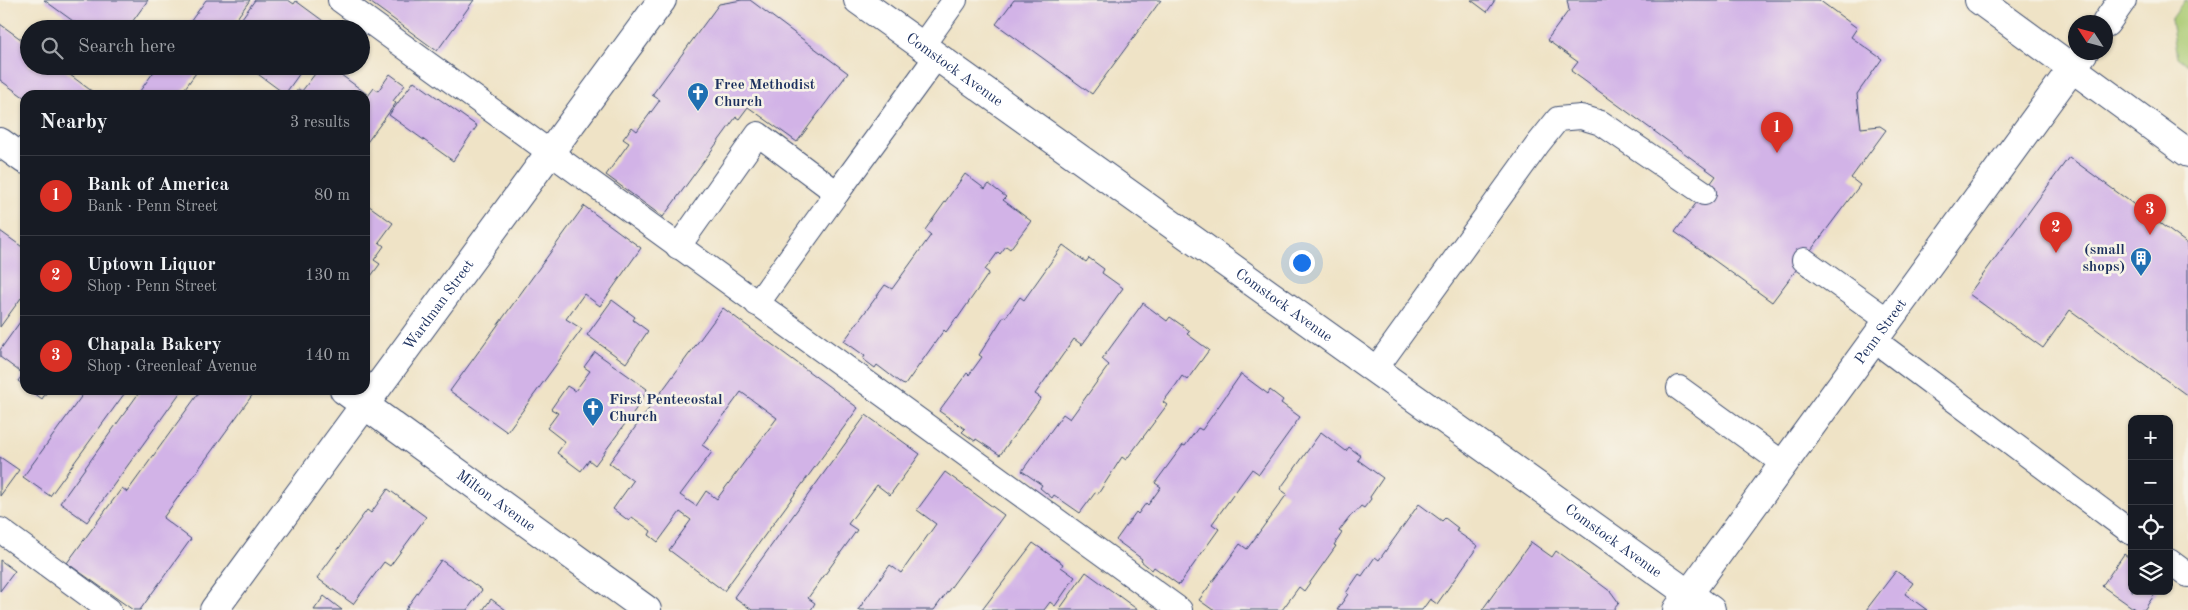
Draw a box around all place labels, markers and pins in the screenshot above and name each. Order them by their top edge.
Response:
place label: Free Methodist Church [714,78,816,110]
church icon: Free Methodist Church [686,81,710,112]
pin: 1 [1761,112,1793,153]
pin: 3 [2134,194,2166,235]
pin: 2 [2040,212,2072,253]
place label: (small shops) [2082,243,2125,275]
building icon: (small shops) [2129,246,2153,277]
place label: First Pentecostal Church [609,393,723,425]
church icon: First Pentecostal Church [581,396,605,427]

